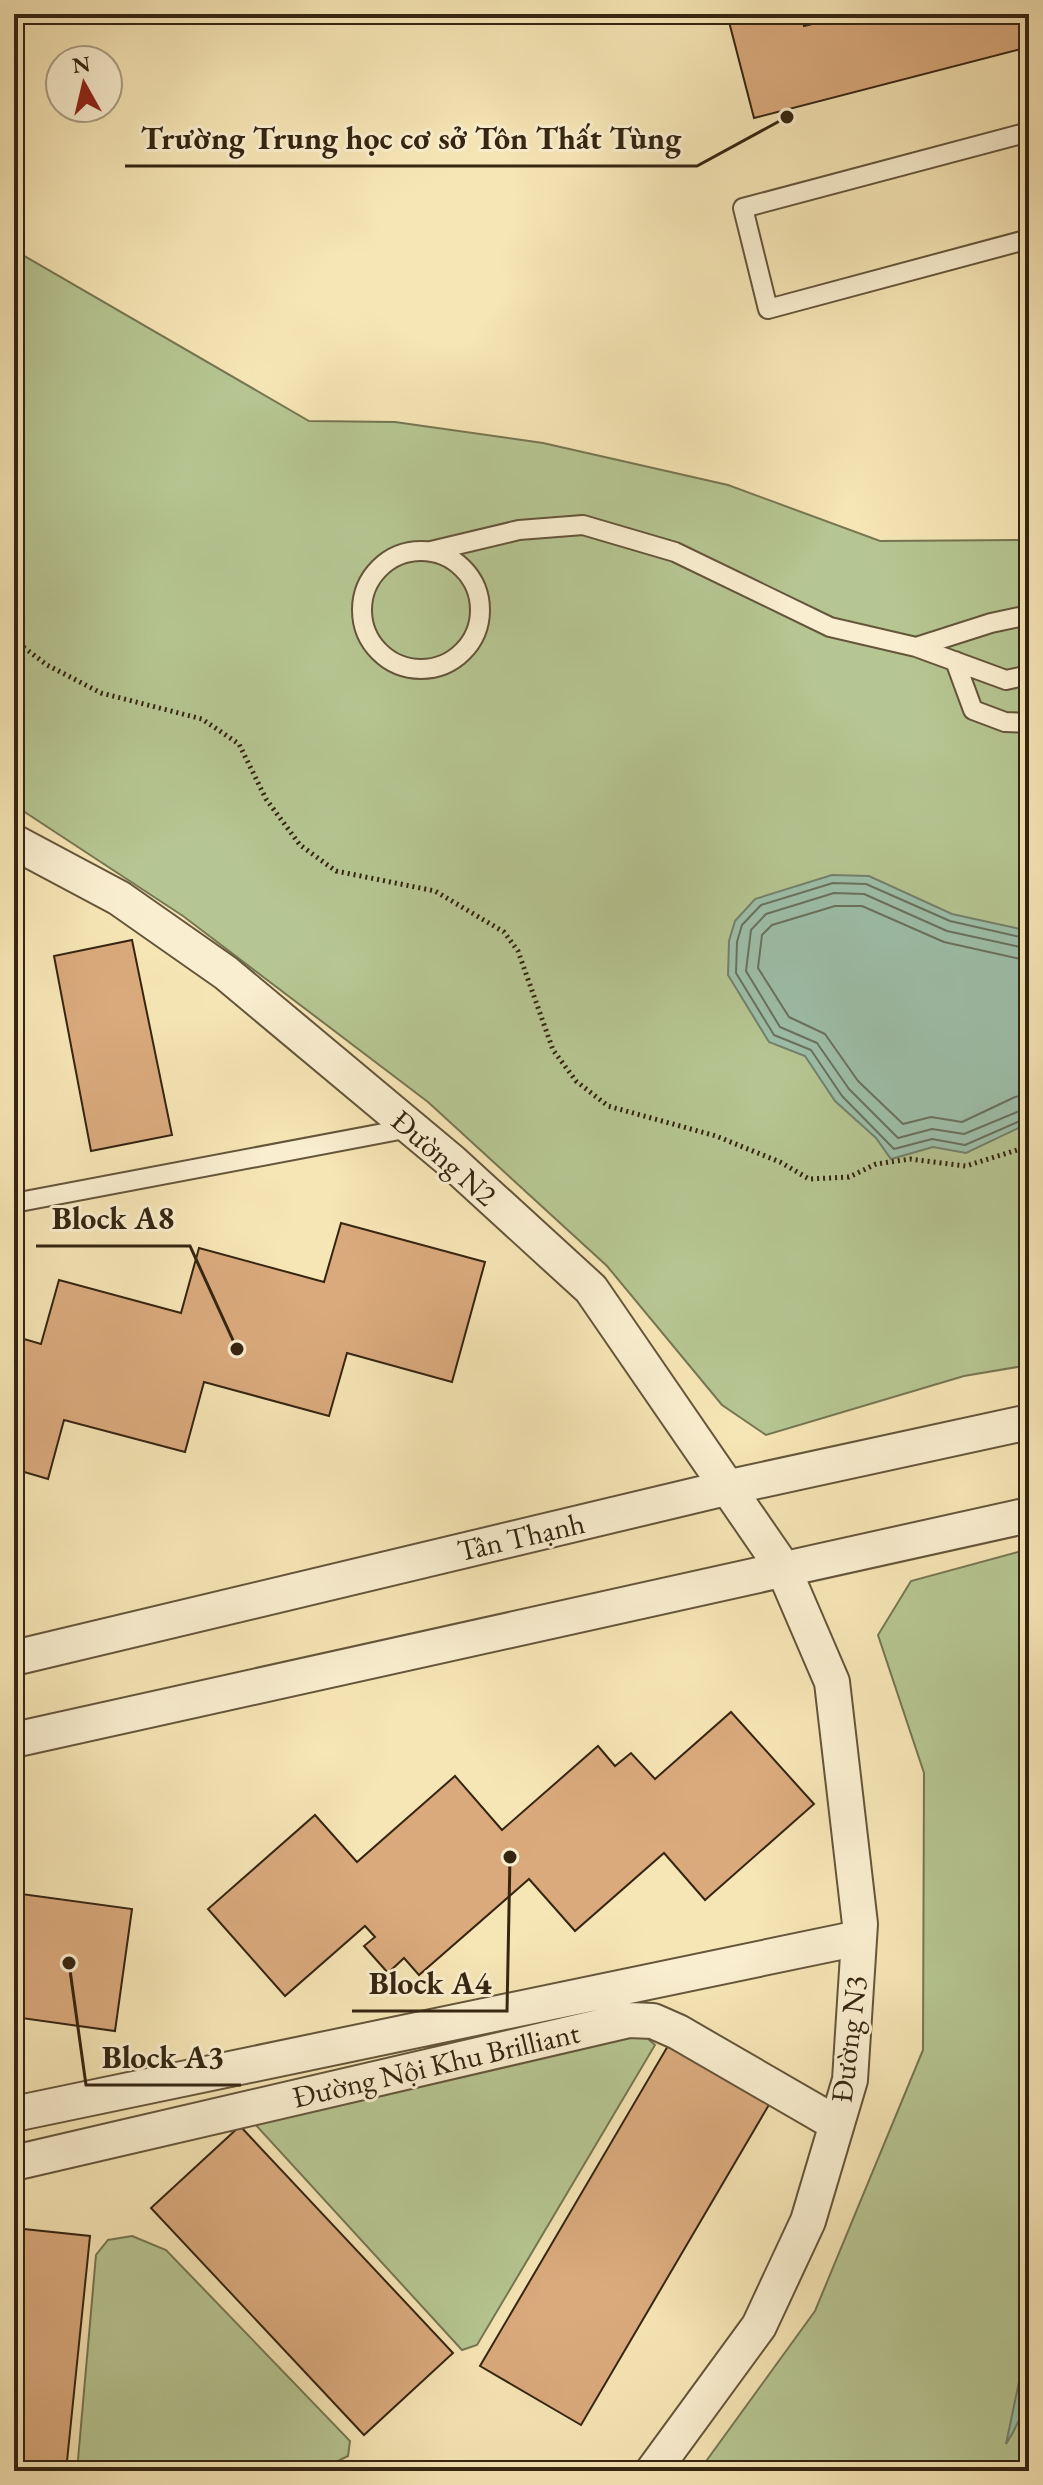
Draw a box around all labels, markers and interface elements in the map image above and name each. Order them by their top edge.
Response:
north arrow [44,44,124,124]
text: N [70,49,92,80]
callout: Trường Trung học cơ sở Tôn Thất Tùng [125,110,697,166]
text: Trường Trung học cơ sở Tôn Thất Tùng [141,117,682,159]
street label: Đường N2 [383,1101,506,1215]
callout: Block A8 [36,1190,190,1246]
text: Block A8 [52,1197,174,1239]
street label: Tân Thạnh [453,1503,588,1570]
callout: Block A4 [352,1955,507,2011]
text: Block A4 [369,1962,492,2004]
street label: Đường N3 [821,1973,876,2105]
street label: Đường Nội Khu Brilliant [289,2012,584,2116]
callout: Block A3 [86,2029,241,2085]
text: Block A3 [102,2036,224,2078]

